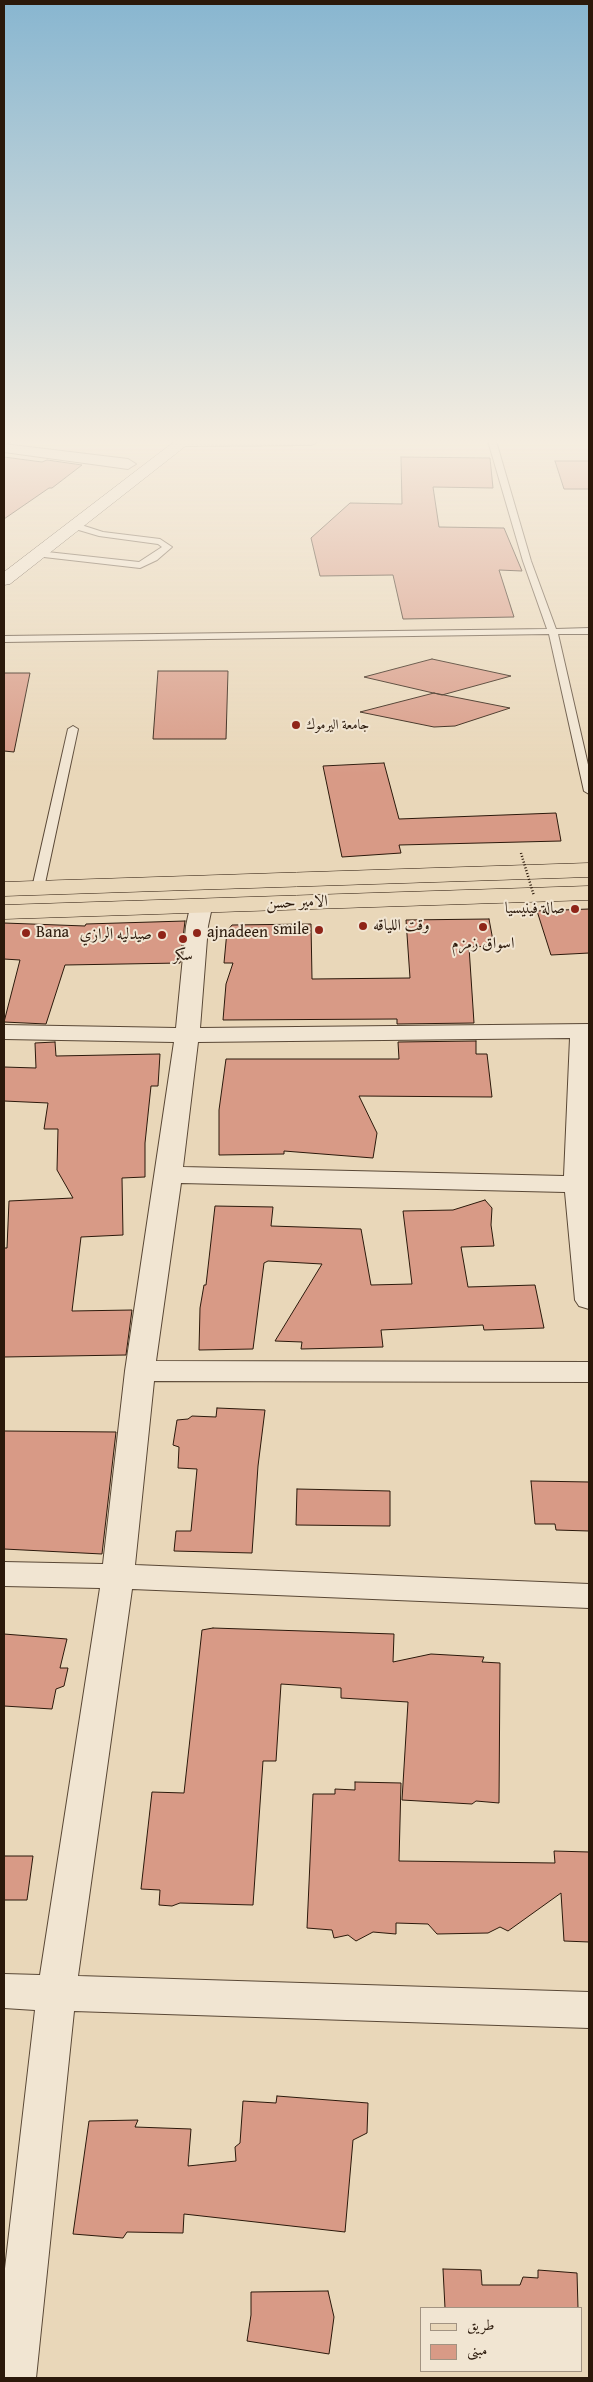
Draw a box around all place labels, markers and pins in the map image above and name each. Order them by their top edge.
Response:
place label: جامعة اليرموك [306,717,369,733]
marker: جامعة اليرموك [290,719,302,731]
place label: صالة فينيسيا [505,899,565,919]
marker: صالة فينيسيا [569,903,581,915]
place label: وقت اللياقه [373,916,430,936]
place label: smile [273,920,309,940]
marker: وقت اللياقه [357,920,369,932]
marker: اسواق زمزم [477,921,489,933]
place label: Bana [36,923,69,943]
place label: ajnadeen [207,923,268,943]
marker: smile [313,924,325,936]
place label: صيدليه الرازي [79,925,152,945]
marker: Bana [20,927,32,939]
marker: ajnadeen [191,927,203,939]
marker: صيدليه الرازي [156,929,168,941]
marker: سكر [177,933,189,945]
place label: اسواق زمزم [452,934,514,954]
place label: سكر [173,946,193,966]

